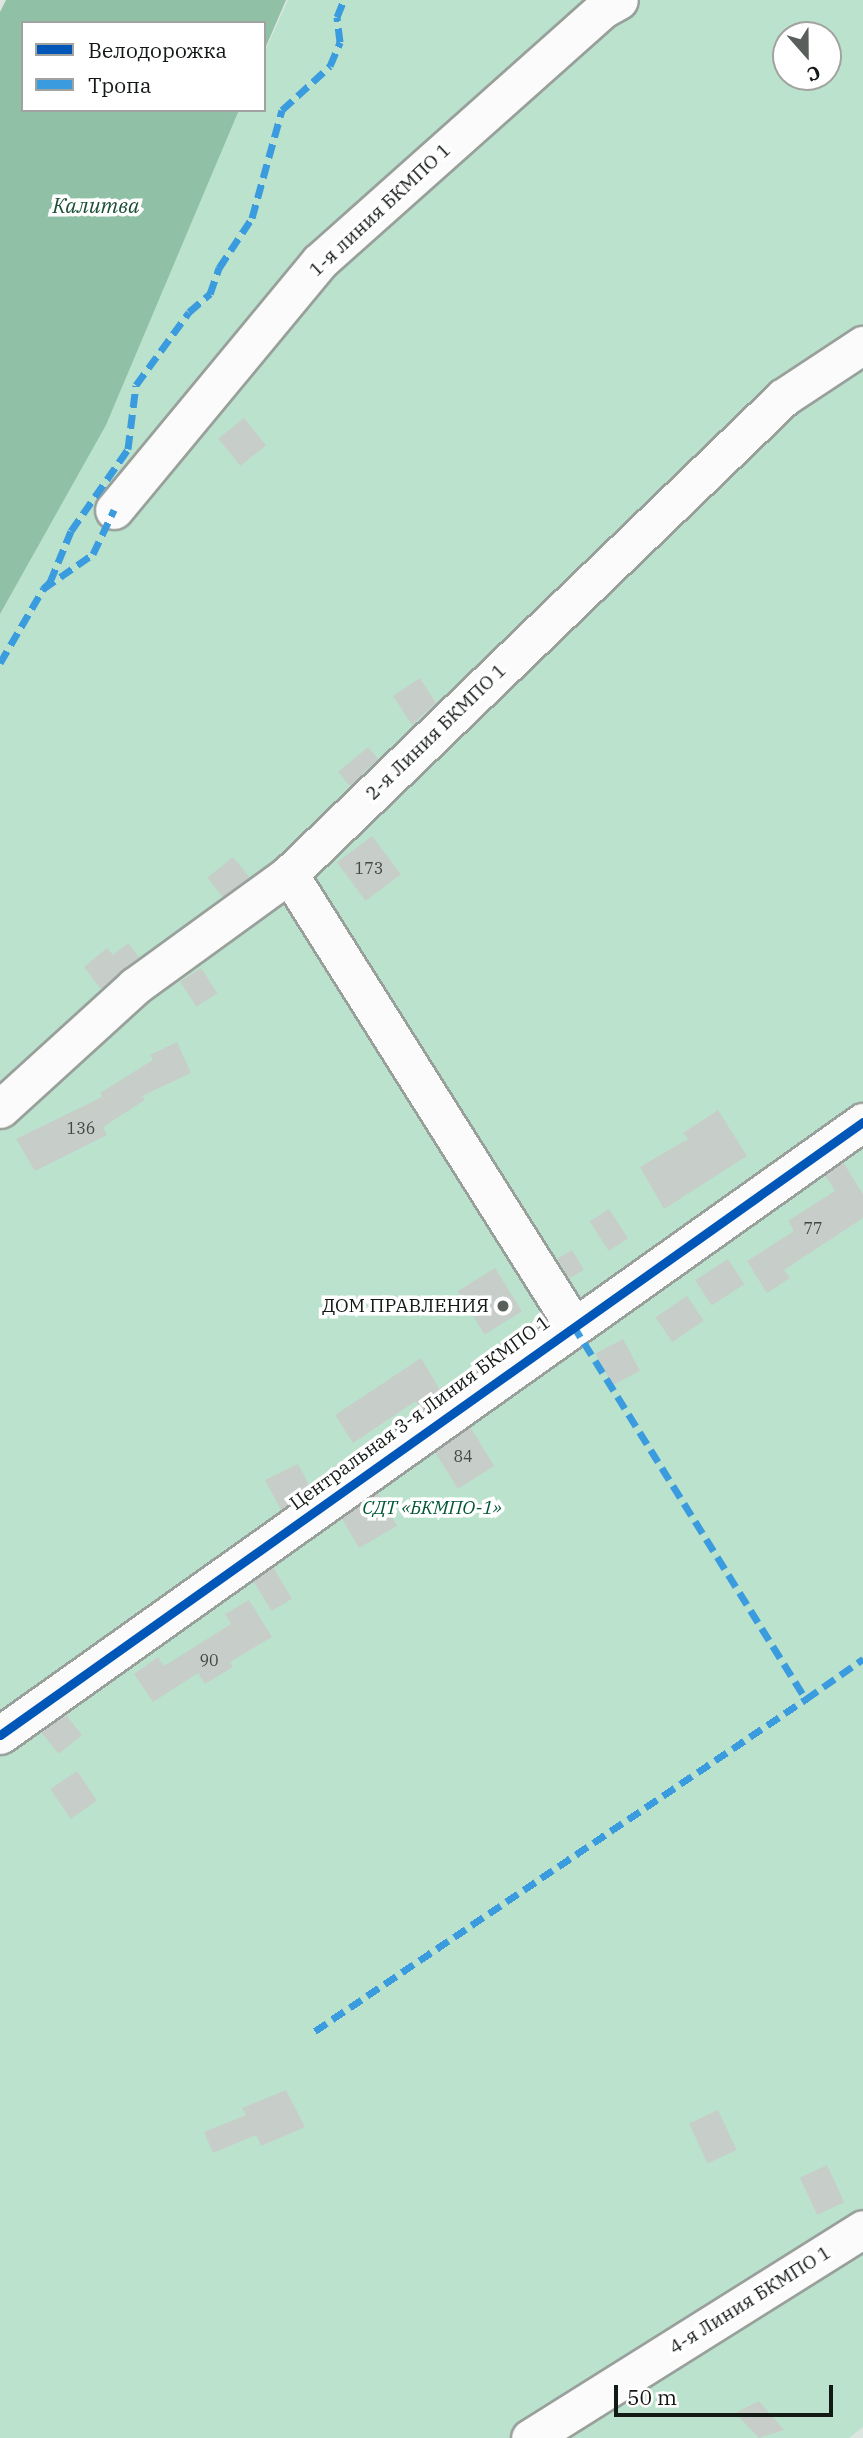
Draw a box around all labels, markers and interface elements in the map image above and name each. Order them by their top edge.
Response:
legend [21,21,266,112]
north arrow [772,21,842,91]
text: Велодорожка [88,36,227,64]
text: С [804,60,824,87]
text: Тропа [88,71,151,99]
street label: 1-я линия БКМПО 1 [305,139,455,281]
water label: Калитва [52,192,140,218]
street label: 2-я Линия БКМПО 1 [361,659,511,805]
house number: 173 [355,858,383,878]
house number: 136 [67,1118,95,1138]
house number: 77 [803,1218,823,1238]
place label: ДОМ ПРАВЛЕНИЯ [322,1295,489,1317]
marker: ДОМ ПРАВЛЕНИЯ [495,1298,511,1314]
street label: Центральная 3-я Линия БКМПО 1 [286,1311,554,1515]
house number: 84 [453,1446,473,1466]
park label: СДТ «БКМПО-1» [362,1497,502,1519]
house number: 90 [199,1650,219,1670]
street label: 4-я Линия БКМПО 1 [665,2241,835,2359]
scale bar [618,2372,837,2416]
text: 50 m [627,2383,677,2411]

